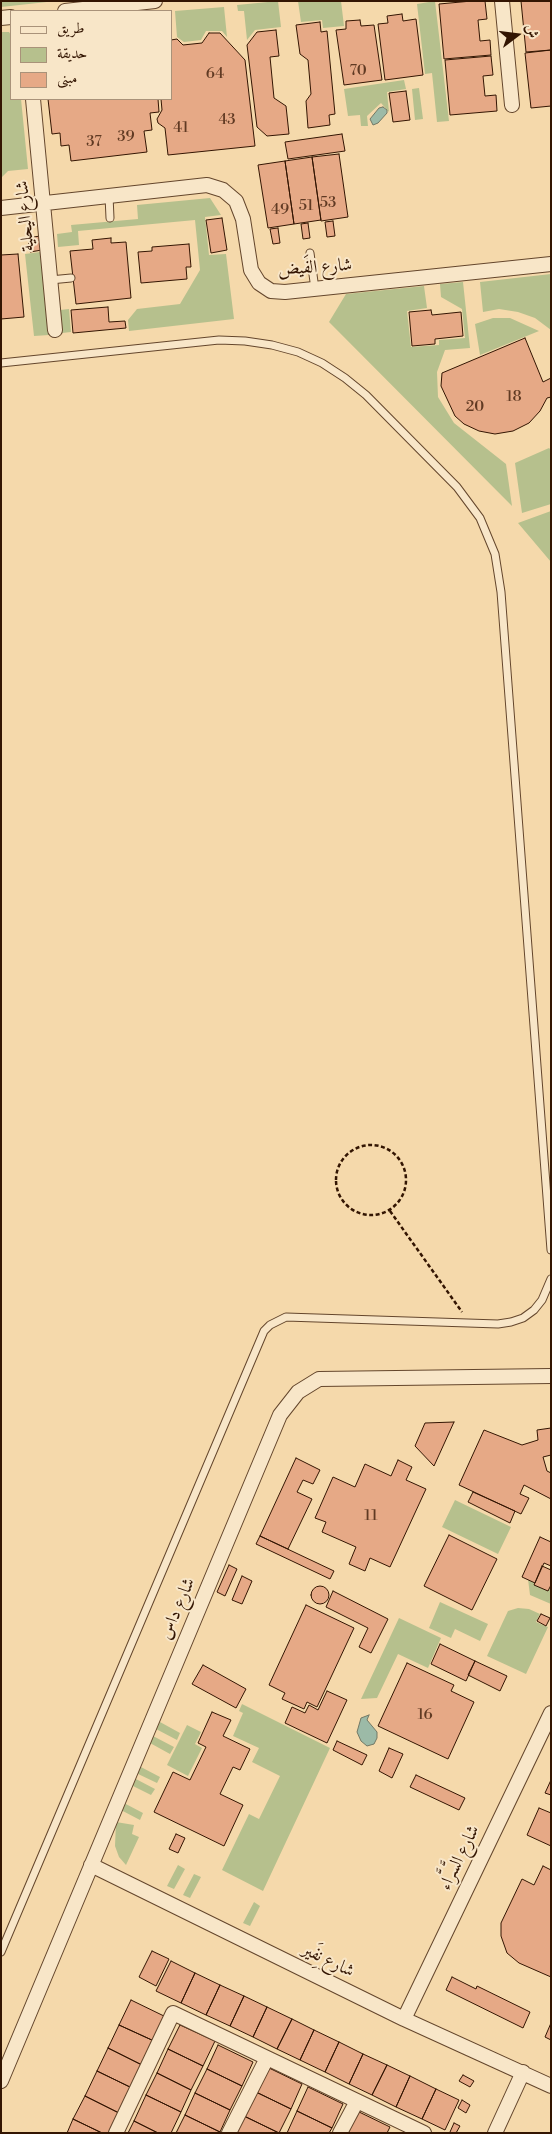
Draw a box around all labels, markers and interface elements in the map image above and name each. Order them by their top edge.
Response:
legend [10,10,172,100]
north arrow [492,10,542,60]
text: طريق [57,19,84,38]
text: ش [521,22,542,40]
text: حديقة [57,44,87,63]
house number: 70 [349,62,367,80]
house number: 64 [206,65,224,83]
text: مبنى [57,69,77,88]
house number: 43 [218,111,236,129]
house number: 41 [173,119,189,137]
house number: 39 [117,128,135,146]
house number: 37 [86,133,102,151]
street label: شارع اليحلية [12,180,40,252]
house number: 53 [320,194,336,212]
house number: 51 [299,197,313,215]
house number: 49 [271,201,289,219]
street label: شارع الفَيض [277,255,353,281]
house number: 18 [506,388,522,406]
house number: 20 [466,398,484,416]
house number: 11 [364,1507,378,1525]
street label: شارع داس [155,1575,201,1643]
house number: 16 [417,1706,433,1724]
street label: شارع السَّرَّاء [435,1822,485,1894]
street label: شارع نِفَير [299,1939,357,1983]

